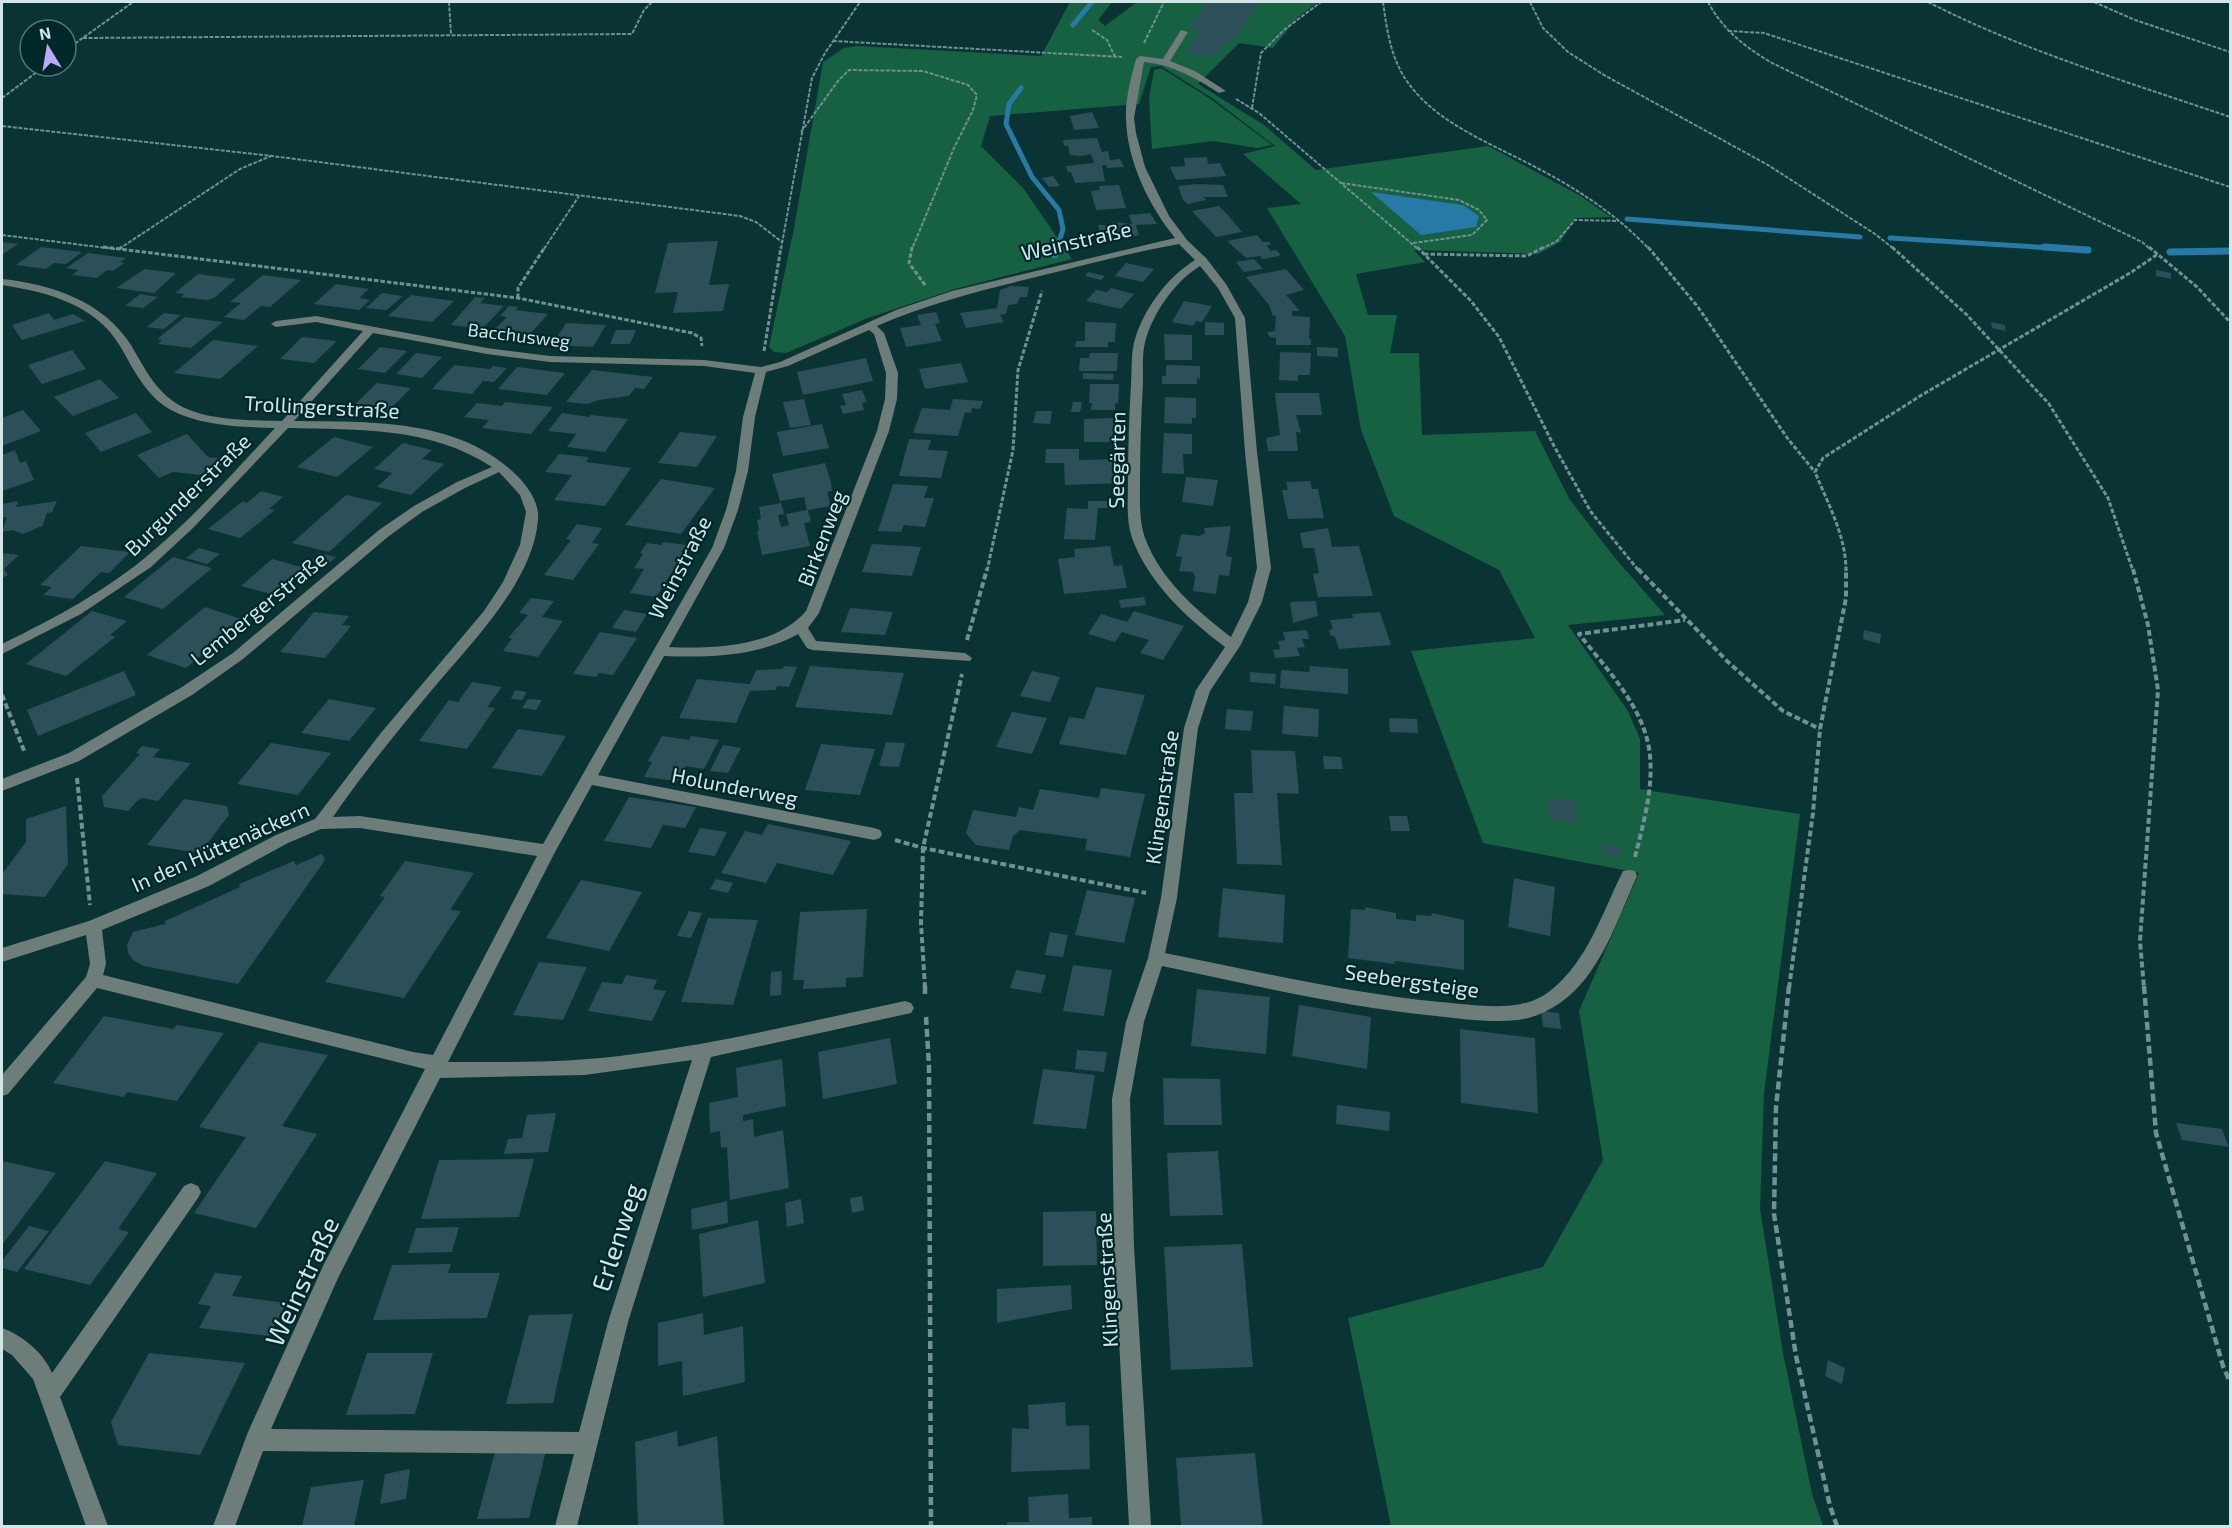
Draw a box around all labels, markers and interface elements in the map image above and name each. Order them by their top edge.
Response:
north arrow [18,18,78,78]
text: N [38,22,53,43]
street label: Weinstraße [1018,215,1134,265]
street label: Bacchusweg [467,318,571,352]
street label: Trollingerstraße [244,389,400,423]
street label: Seegärten [1103,411,1129,509]
street label: Burgunderstraße [119,428,255,560]
street label: Birkenweg [791,486,851,590]
street label: Weinstraße [642,511,716,623]
street label: Lembergerstraße [185,546,331,670]
street label: Klingenstraße [1139,728,1183,866]
street label: Holunderweg [670,761,801,811]
street label: In den Hüttenäckern [127,796,313,896]
street label: Seebergsteige [1343,958,1481,1002]
street label: Erlenweg [584,1179,648,1295]
street label: Weinstraße [258,1211,344,1351]
street label: Klingenstraße [1090,1212,1122,1348]

